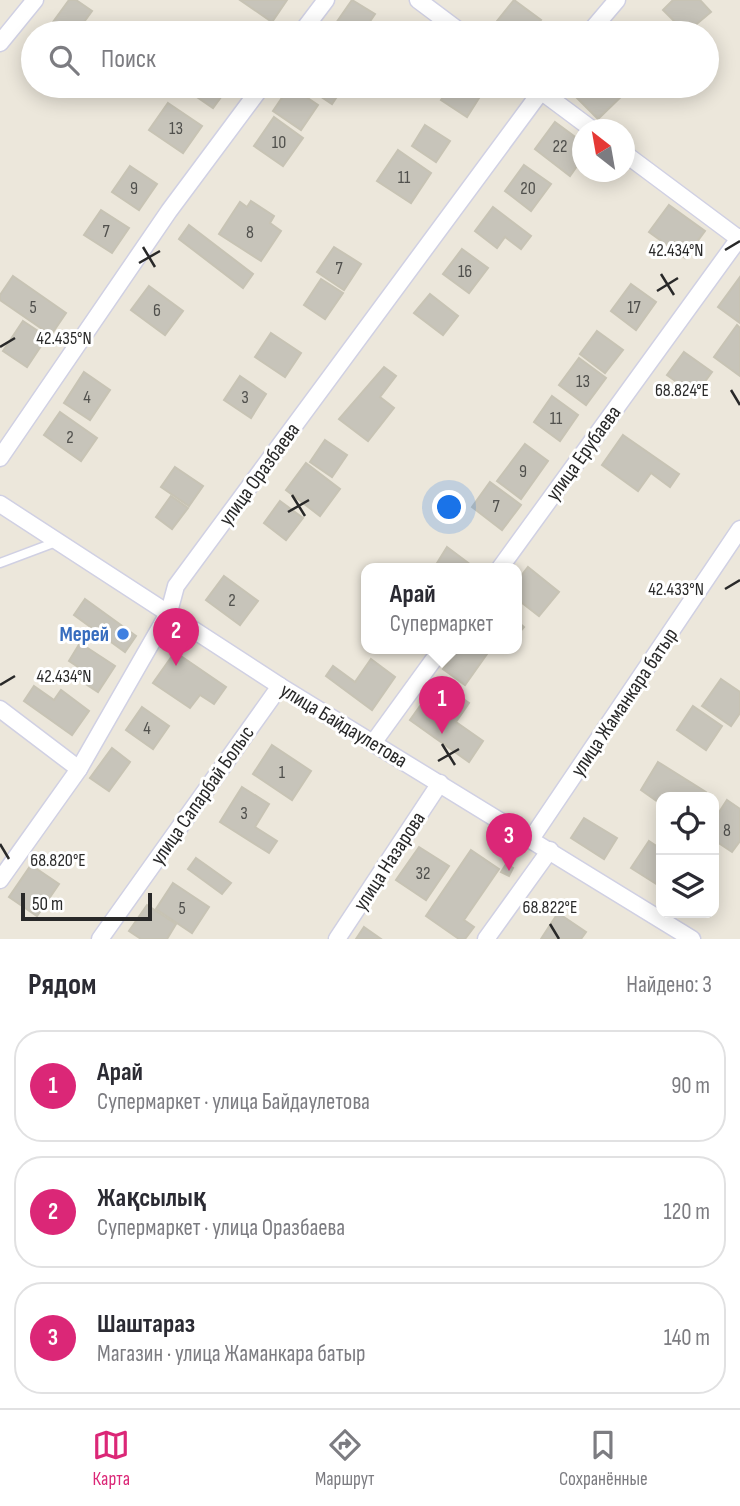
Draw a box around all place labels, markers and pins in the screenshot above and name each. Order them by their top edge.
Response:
pin: 2 [153,608,199,666]
place label: Мерей [60,622,109,647]
marker: Мерей [115,626,131,642]
pin: 1 [419,676,465,734]
pin: 3 [486,813,532,871]

